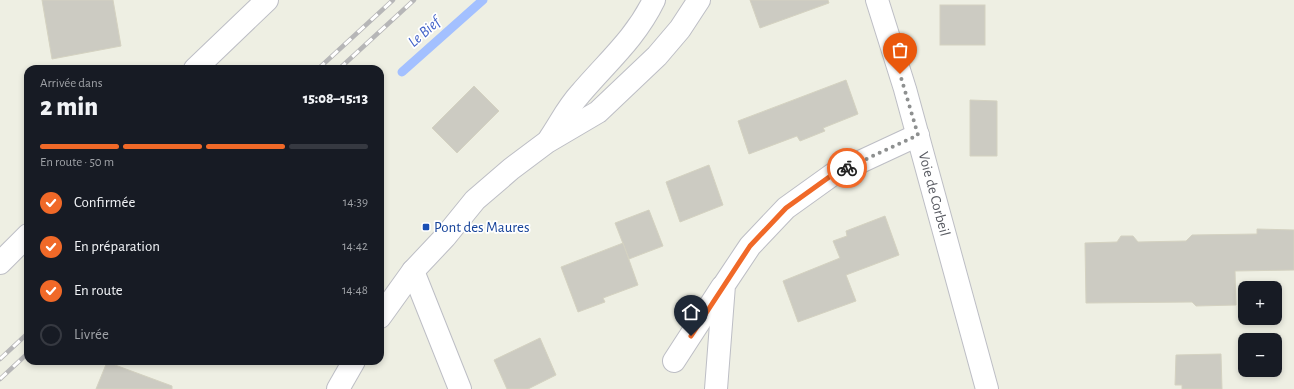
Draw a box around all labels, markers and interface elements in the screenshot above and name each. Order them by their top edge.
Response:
water label: Le Bief [405,12,445,50]
pin [883,33,917,74]
icon: bag [889,39,911,61]
text: Arrivée dans [40,77,103,90]
text: 15:08–15:13 [303,91,368,106]
text: 2 min [40,94,98,120]
courier [827,148,867,188]
street label: Voie de Corbeil [916,150,952,238]
text: En route · 50 m [40,156,114,169]
icon: bike [836,157,858,179]
icon: check [40,192,62,214]
text: Confirmée [74,195,135,210]
text: 14:39 [343,196,368,209]
place label: Pont des Maures [434,220,530,235]
marker: Pont des Maures [421,222,431,232]
icon: check [40,236,62,258]
text: En préparation [74,239,160,254]
text: 14:42 [342,240,368,253]
icon: check [40,280,62,302]
map controls [1238,281,1282,377]
button: + [1238,281,1282,325]
text: En route [74,283,123,298]
text: 14:48 [342,284,368,297]
pin [674,295,708,336]
icon: home [680,301,702,323]
text: Livrée [74,327,109,342]
button: − [1238,333,1282,377]

